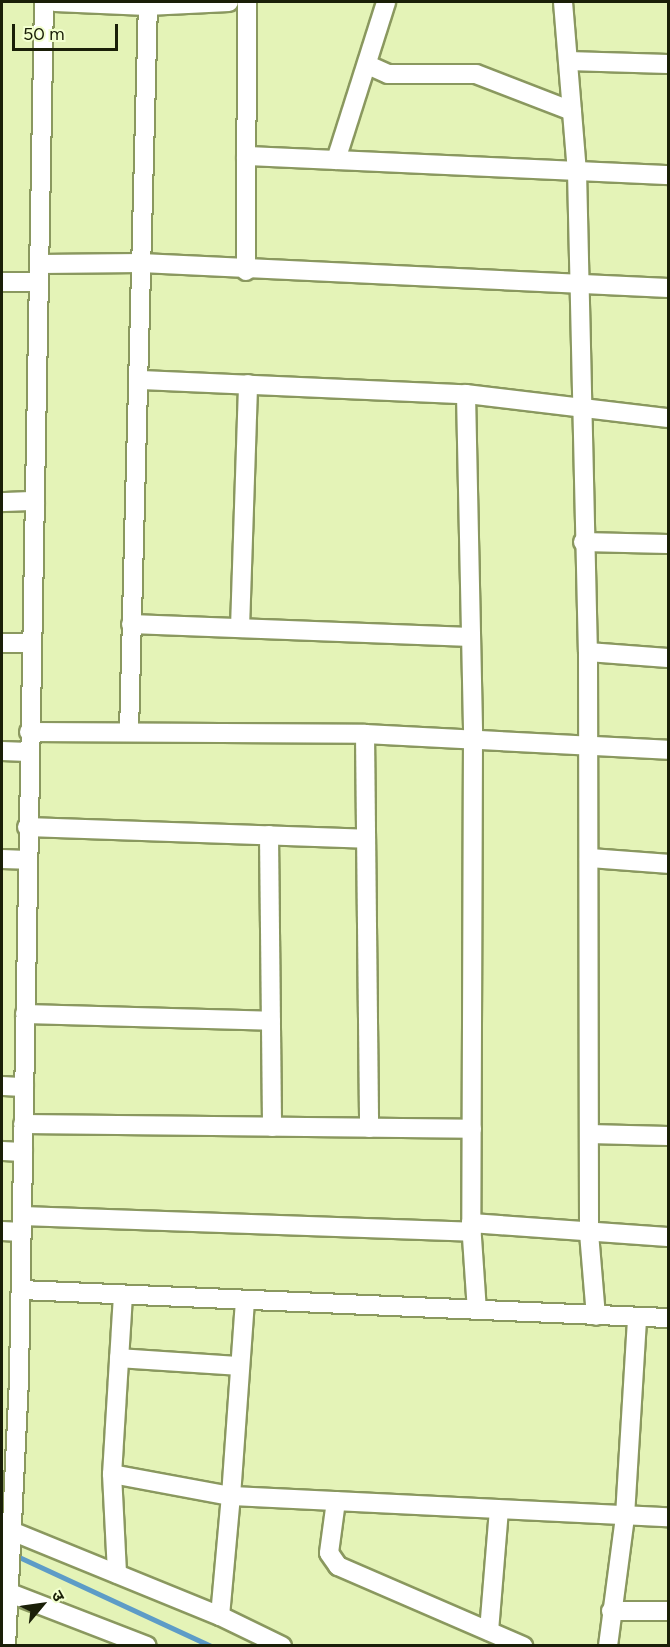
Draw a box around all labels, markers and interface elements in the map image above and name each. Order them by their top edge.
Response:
scale bar [15,12,122,50]
text: 50 m [23,23,65,45]
north arrow [12,1575,72,1635]
text: उ [48,1587,69,1605]

